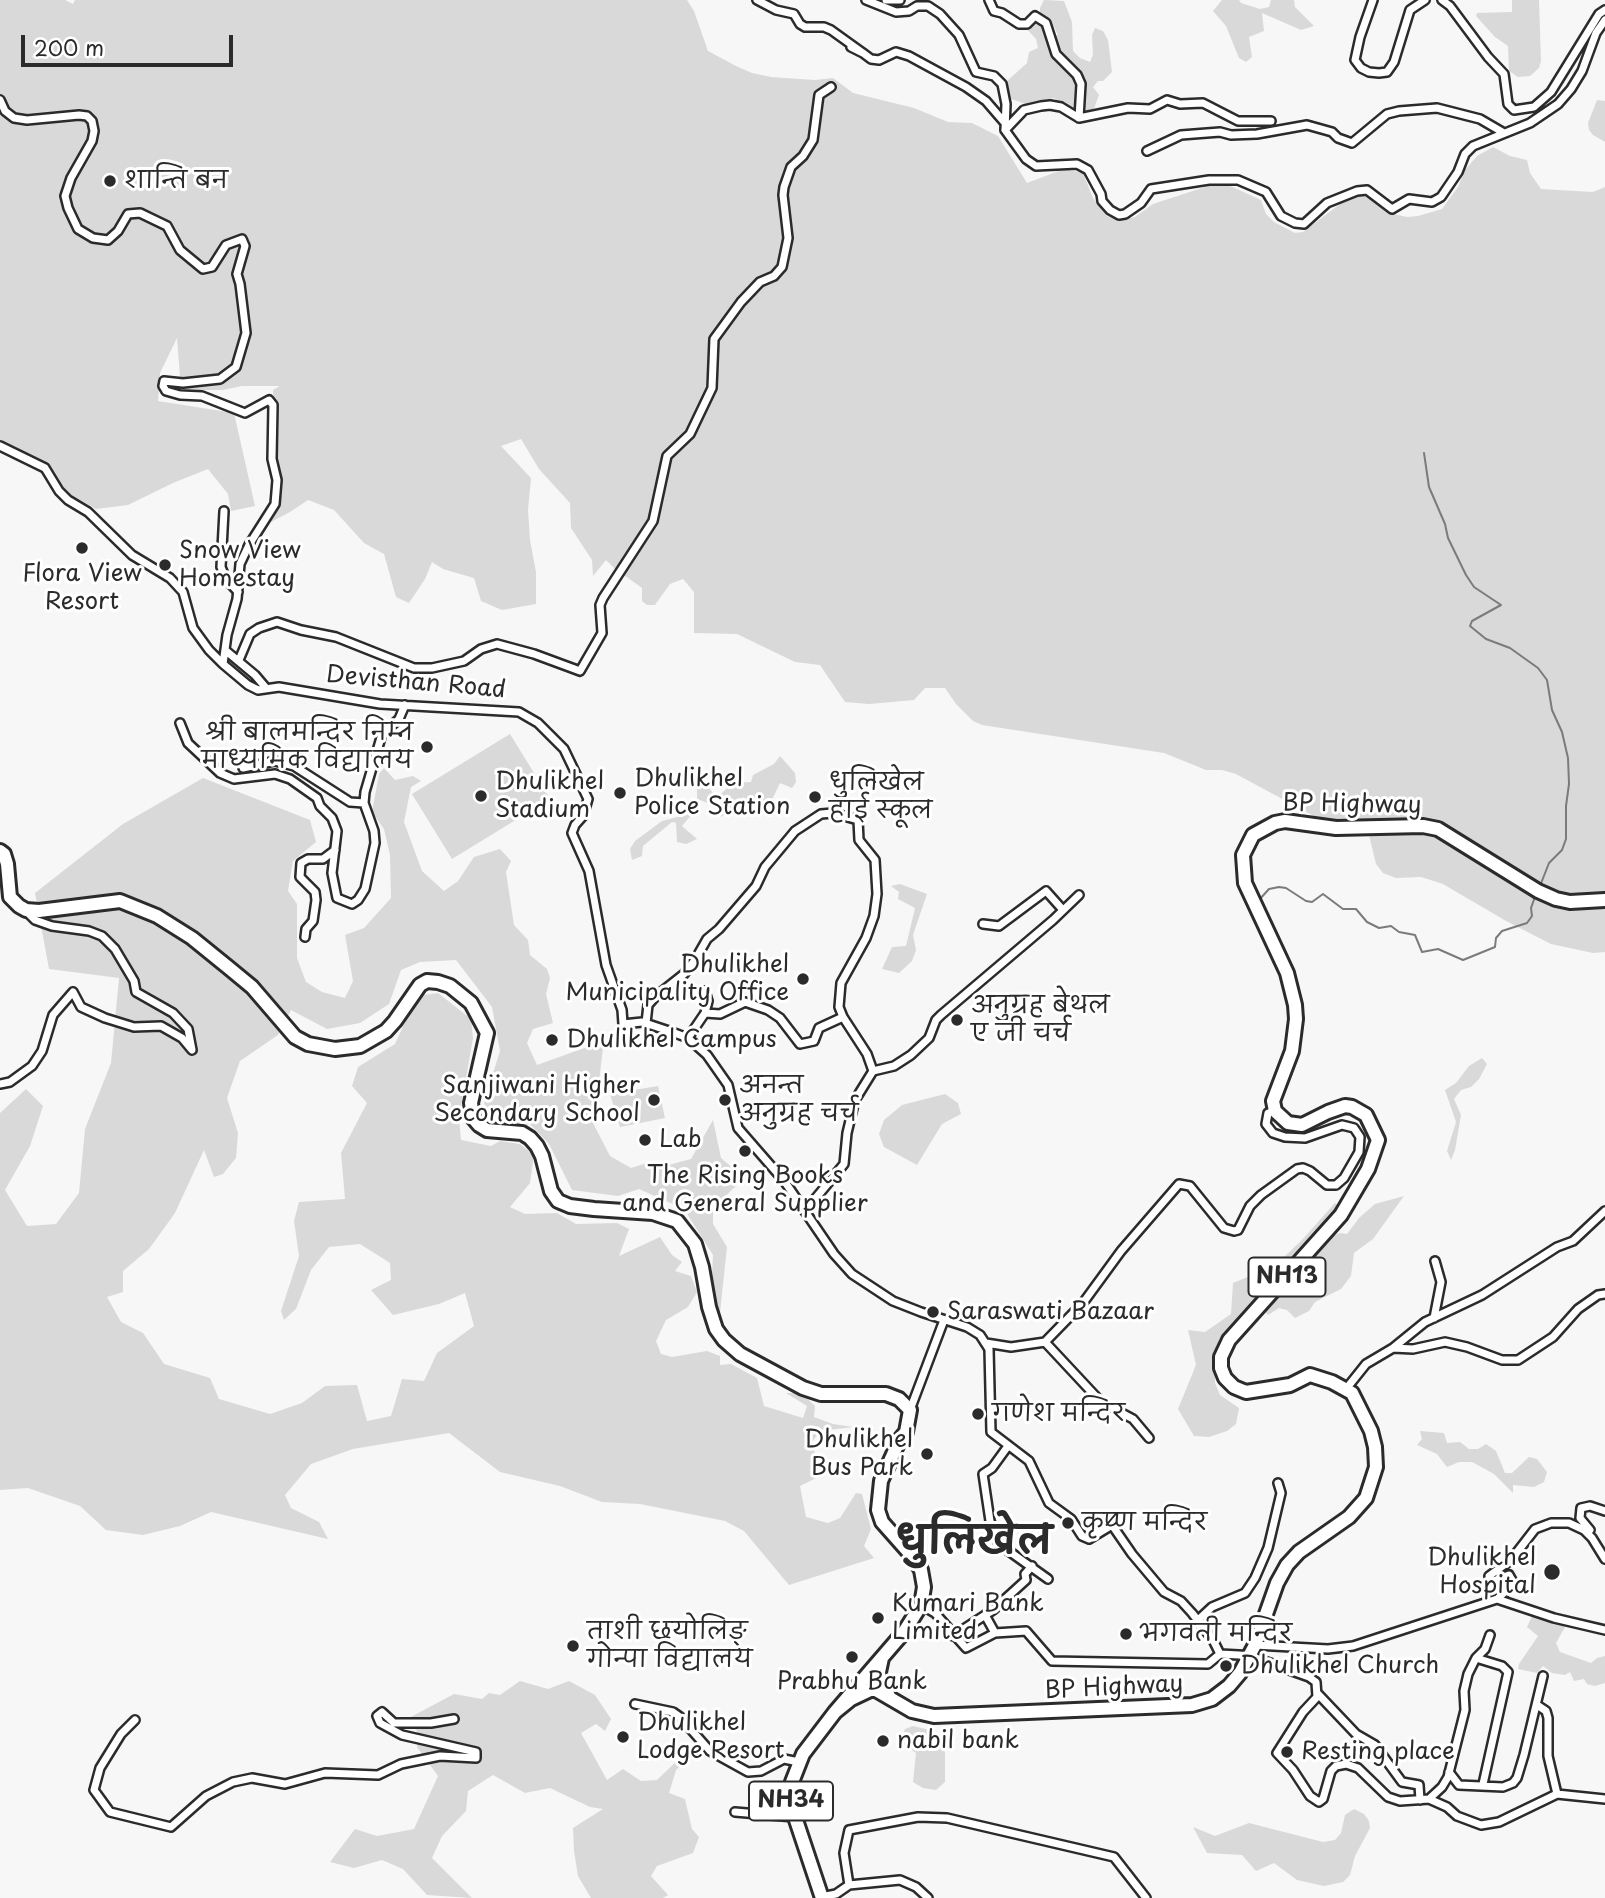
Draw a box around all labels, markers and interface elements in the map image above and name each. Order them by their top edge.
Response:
scale bar [24,21,236,65]
text: 200 m [34,31,104,63]
place label: शान्ति बन [124,167,228,195]
marker: शान्ति बन [102,173,118,189]
place label: Snow View Homestay [179,537,301,593]
marker: Flora View Resort [74,540,90,556]
marker: Snow View Homestay [157,557,173,573]
place label: Flora View Resort [22,560,142,616]
street label: Devisthan Road [325,661,507,705]
place label: श्री बालमन्दिर निम्न माध्यमिक विद्यालय [202,719,413,775]
marker: श्री बालमन्दिर निम्न माध्यमिक विद्यालय [419,739,435,755]
place label: Dhulikhel Police Station [634,765,790,821]
place label: Dhulikhel Stadium [495,768,604,824]
place label: धुलिखेल हाई स्कूल [829,769,932,825]
marker: Dhulikhel Police Station [612,785,628,801]
marker: Dhulikhel Stadium [473,788,489,804]
marker: धुलिखेल हाई स्कूल [807,789,823,805]
street label: BP Highway [1282,789,1422,821]
place label: Dhulikhel Municipality Office [565,951,789,1007]
marker: Dhulikhel Municipality Office [795,971,811,987]
place label: अनुग्रह बेथल ए जी चर्च [971,992,1109,1048]
marker: अनुग्रह बेथल ए जी चर्च [949,1012,965,1028]
place label: Dhulikhel Campus [566,1026,777,1054]
marker: Dhulikhel Campus [544,1032,560,1048]
place label: Sanjiwani Higher Secondary School [434,1072,640,1128]
place label: अनन्त अनुग्रह चर्च [739,1072,858,1128]
marker: Sanjiwani Higher Secondary School [646,1092,662,1108]
marker: अनन्त अनुग्रह चर्च [717,1092,733,1108]
place label: Lab [659,1126,702,1154]
marker: Lab [637,1132,653,1148]
marker: The Rising Books and General Supplier [737,1143,753,1159]
place label: The Rising Books and General Supplier [622,1162,868,1218]
road number: NH13 [1248,1258,1326,1296]
place label: Saraswati Bazaar [947,1298,1154,1326]
marker: Saraswati Bazaar [925,1304,941,1320]
place label: गणेश मन्दिर [992,1400,1125,1428]
marker: गणेश मन्दिर [970,1406,986,1422]
place label: Dhulikhel Bus Park [804,1426,913,1482]
marker: Dhulikhel Bus Park [919,1446,935,1462]
place label: कृष्ण मन्दिर [1082,1509,1207,1537]
marker: कृष्ण मन्दिर [1060,1515,1076,1531]
district label: धुलिखेल [896,1520,1052,1566]
place label: Dhulikhel Hospital [1427,1544,1536,1600]
marker: Dhulikhel Hospital [1542,1562,1562,1582]
place label: Kumari Bank Limited [892,1590,1044,1646]
marker: Kumari Bank Limited [870,1610,886,1626]
place label: ताशी छ्‍योलिङ् गोन्पा विद्यालय [587,1618,753,1674]
place label: भगवती मन्दिर [1140,1620,1292,1648]
marker: भगवती मन्दिर [1118,1626,1134,1642]
marker: ताशी छ्‍योलिङ् गोन्पा विद्यालय [565,1638,581,1654]
marker: Prabhu Bank [844,1649,860,1665]
place label: Dhulikhel Church [1240,1652,1439,1680]
marker: Dhulikhel Church [1218,1658,1234,1674]
place label: Prabhu Bank [777,1668,927,1696]
street label: BP Highway [1044,1670,1184,1706]
place label: Dhulikhel Lodge Resort [637,1709,785,1765]
place label: nabil bank [897,1727,1019,1755]
marker: Dhulikhel Lodge Resort [615,1729,631,1745]
marker: nabil bank [875,1733,891,1749]
place label: Resting place [1301,1738,1455,1766]
marker: Resting place [1279,1744,1295,1760]
road number: NH34 [749,1782,833,1820]

